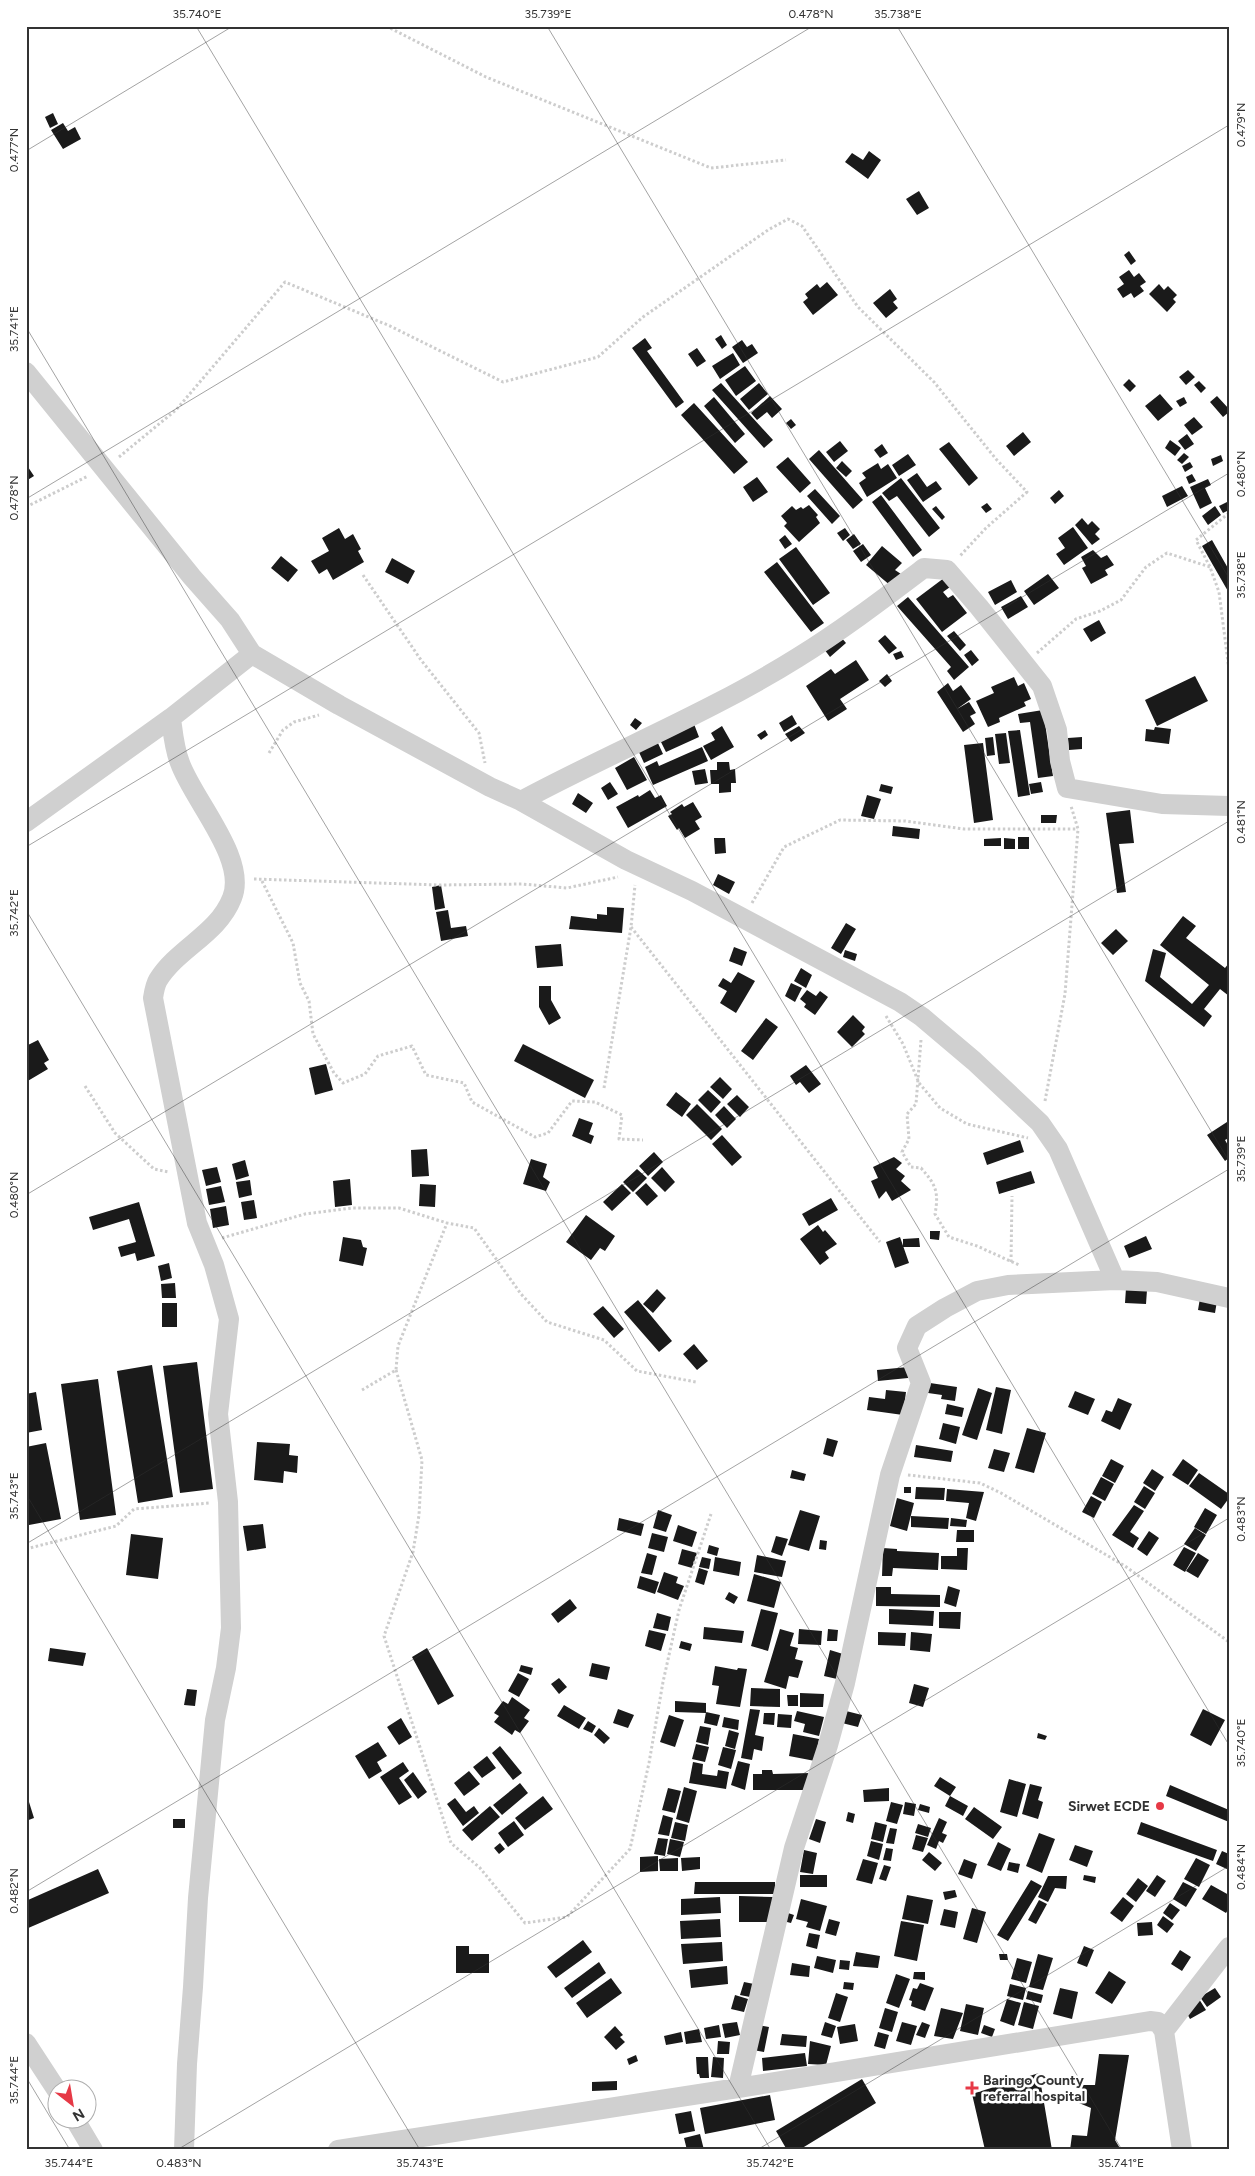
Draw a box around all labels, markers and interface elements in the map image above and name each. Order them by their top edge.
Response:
text: 35.740°E [172,7,222,21]
text: 35.739°E [524,7,572,21]
text: 0.478°N [788,7,834,21]
text: 35.738°E [874,7,922,21]
text: 0.479°N [1234,103,1248,147]
text: 0.477°N [7,128,21,172]
text: 35.741°E [7,306,21,352]
text: 0.480°N [1234,451,1248,497]
text: 0.478°N [7,475,21,521]
text: 35.738°E [1234,551,1248,599]
text: 0.481°N [1234,800,1248,844]
text: 35.742°E [7,889,21,937]
text: 35.739°E [1234,1135,1248,1183]
text: 0.480°N [7,1172,21,1218]
text: 35.743°E [7,1472,21,1520]
text: 0.483°N [1234,1496,1248,1542]
text: 35.740°E [1234,1718,1248,1768]
place label: Sirwet ECDE [1068,1798,1150,1815]
marker: Sirwet ECDE [1154,1800,1166,1812]
text: 0.484°N [1234,1844,1248,1890]
text: 0.482°N [7,1868,21,1914]
text: 35.744°E [7,2056,21,2104]
place label: Baringo County referral hospital [983,2072,1085,2105]
north arrow [48,2078,98,2128]
marker: Baringo County referral hospital [965,2081,979,2095]
text: N [69,2105,87,2125]
text: 35.744°E [45,2156,93,2170]
text: 0.483°N [156,2156,202,2170]
text: 35.743°E [396,2156,444,2170]
text: 35.742°E [746,2156,794,2170]
text: 35.741°E [1098,2156,1144,2170]

